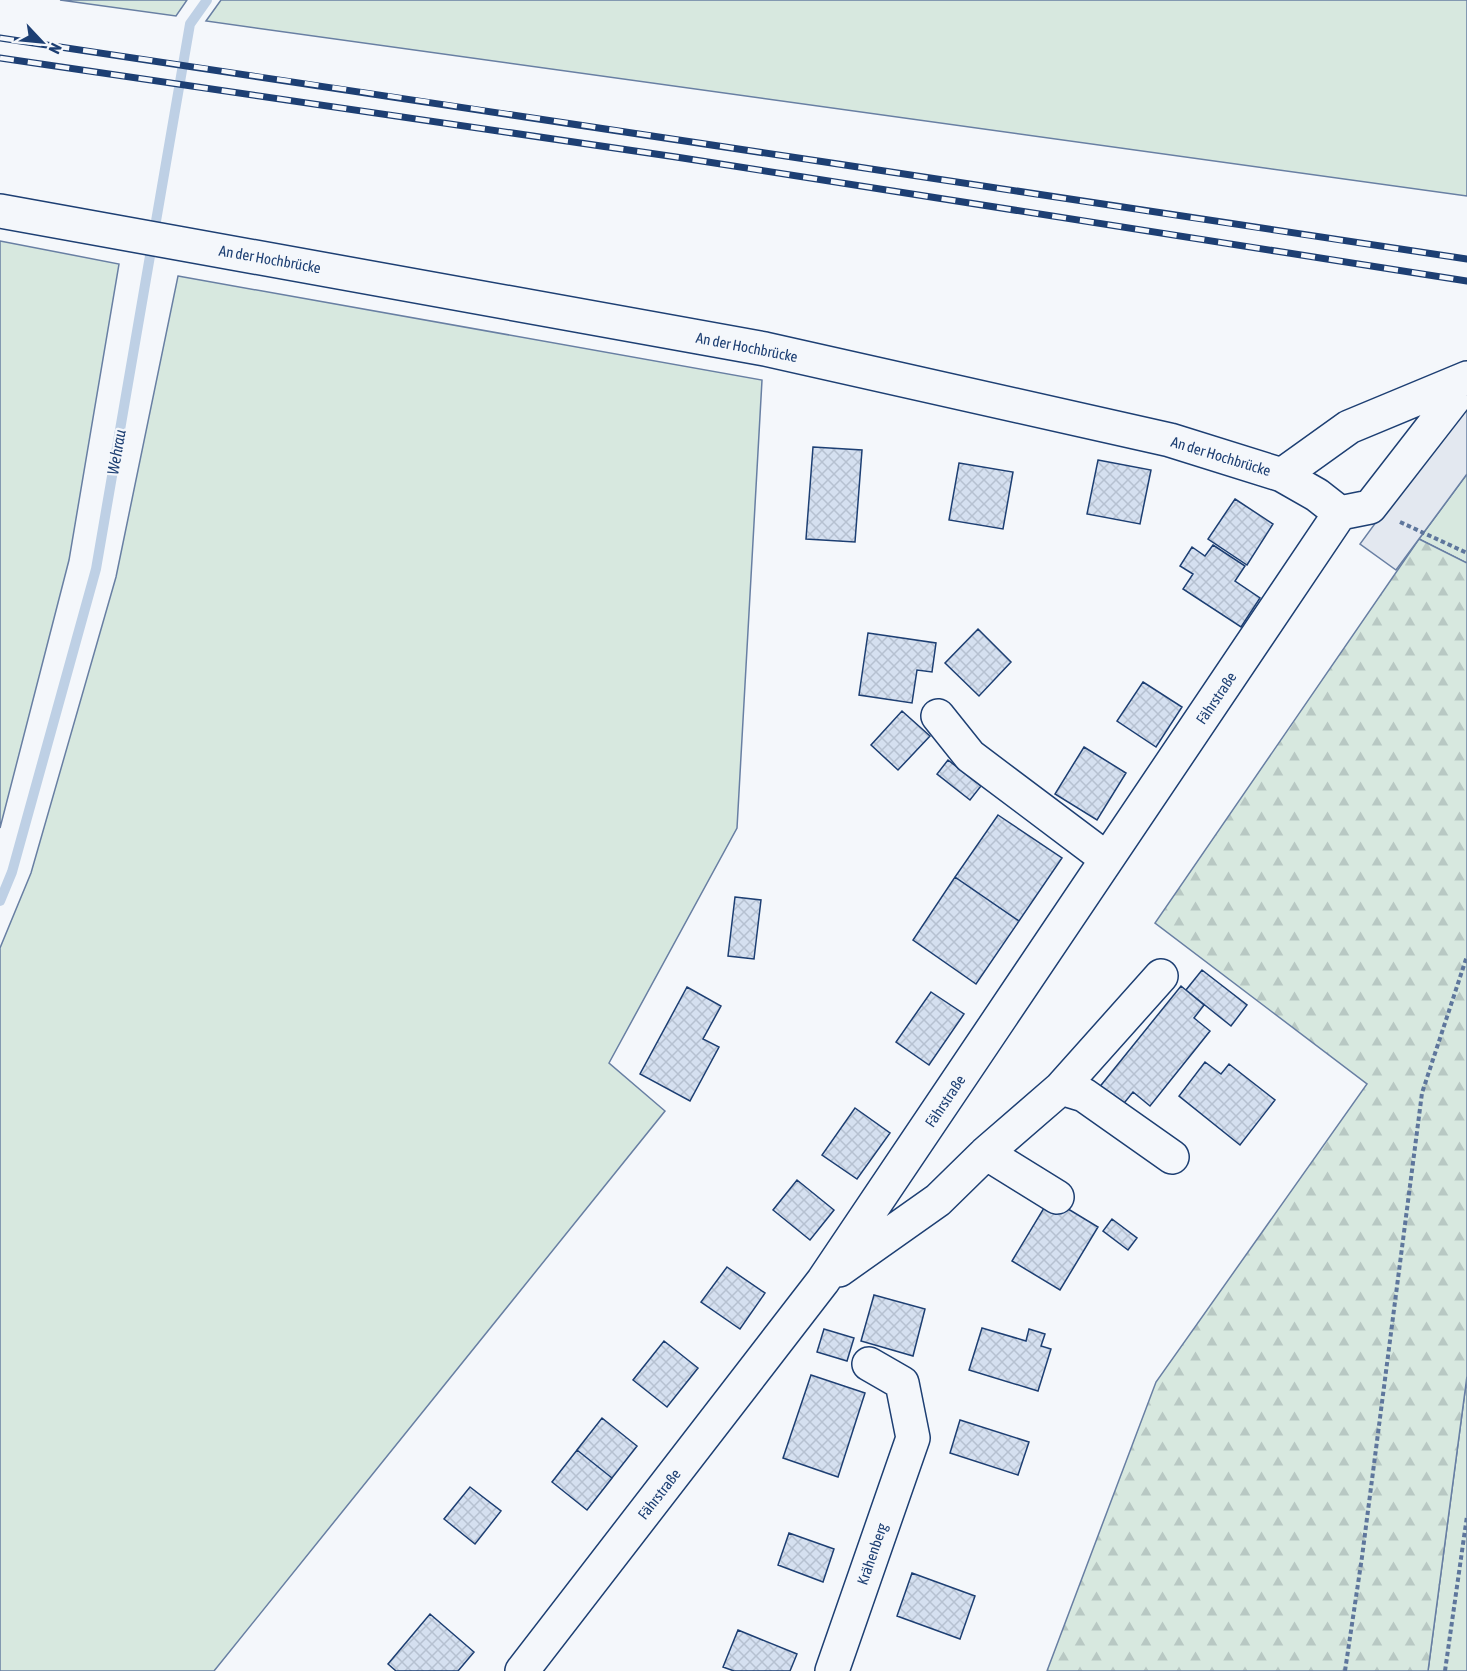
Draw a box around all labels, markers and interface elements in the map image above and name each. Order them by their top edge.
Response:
north arrow [12,12,72,72]
text: N [45,40,66,57]
street label: An der Hochbrücke [218,242,322,276]
street label: An der Hochbrücke [695,329,799,365]
water label: Wehrau [103,428,129,476]
street label: An der Hochbrücke [1169,433,1273,479]
street label: Fährstraße [1192,669,1240,727]
street label: Fährstraße [921,1072,969,1130]
street label: Fährstraße [634,1465,684,1522]
street label: Krähenberg [854,1520,891,1587]

